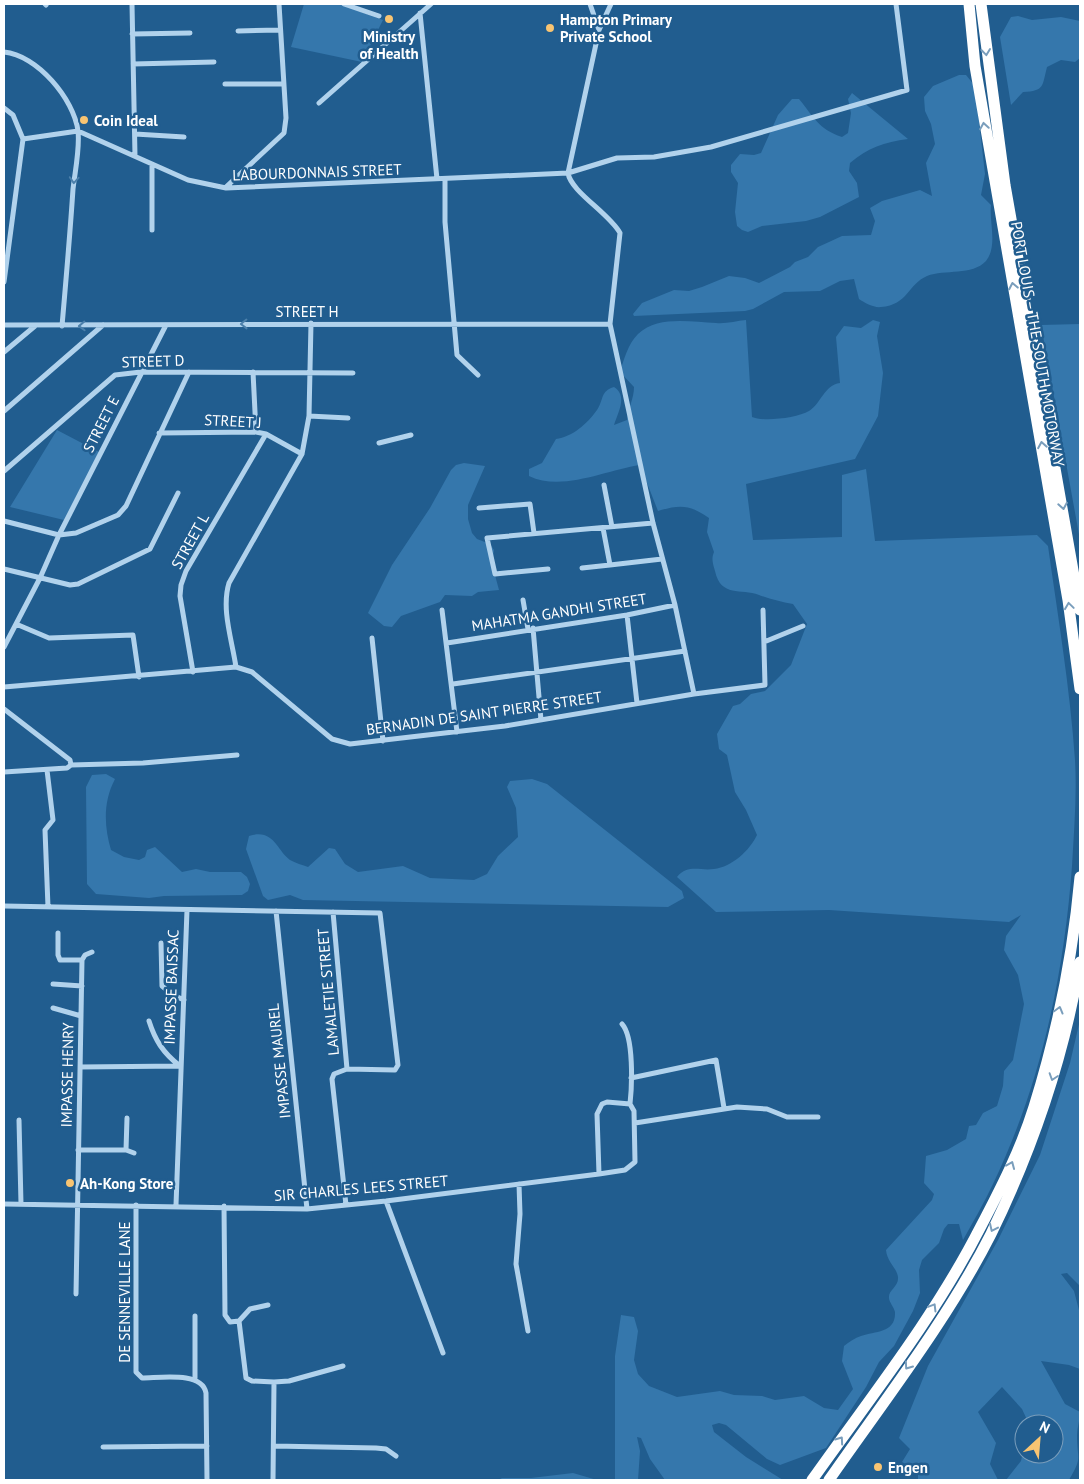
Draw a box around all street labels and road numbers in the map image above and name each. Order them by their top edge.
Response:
street label: LABOURDONNAIS STREET [232,160,403,184]
street label: PORT LOUIS – THE SOUTH MOTORWAY [1007,220,1069,469]
street label: STREET H [275,302,339,321]
street label: STREET D [121,350,185,372]
street label: STREET E [79,392,123,456]
street label: STREET J [204,410,262,432]
street label: STREET L [167,510,213,572]
street label: MAHATMA GANDHI STREET [470,589,648,635]
street label: BERNADIN DE SAINT PIERRE STREET [365,687,604,739]
street label: LAMALETIE STREET [313,927,343,1056]
street label: IMPASSE BAISSAC [159,929,183,1045]
street label: IMPASSE MAUREL [263,1002,294,1119]
street label: IMPASSE HENRY [57,1022,77,1128]
street label: SIR CHARLES LEES STREET [273,1171,450,1205]
street label: DE SENNEVILLE LANE [115,1221,134,1363]

